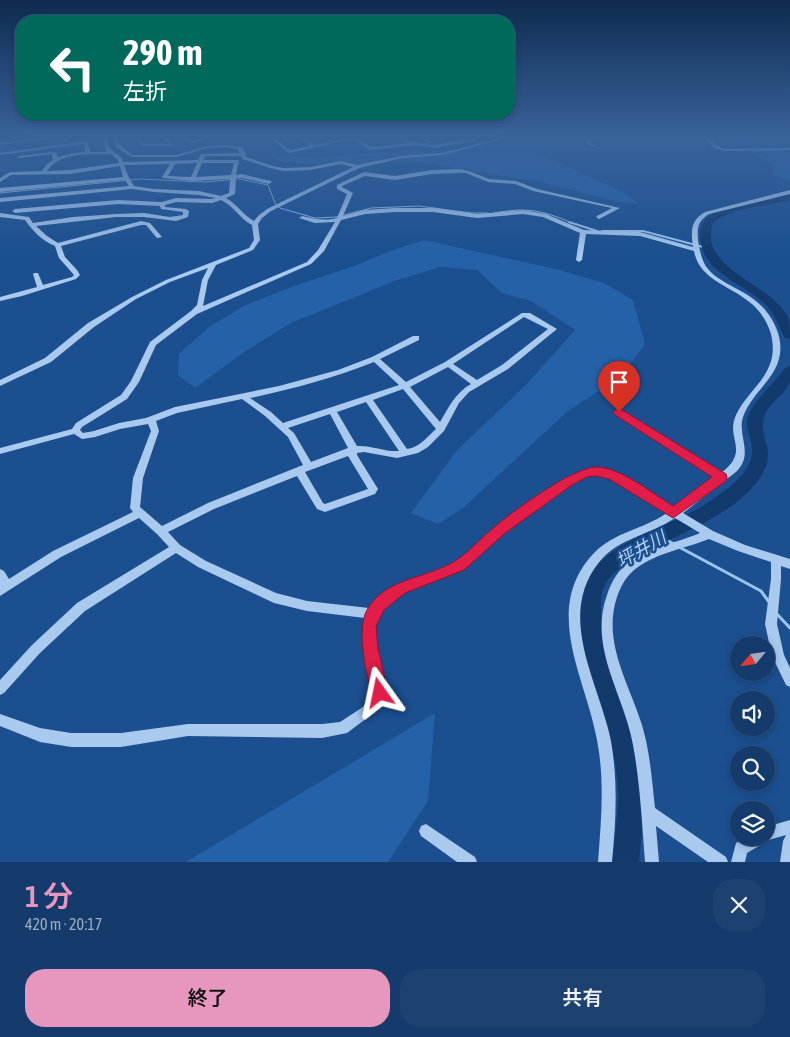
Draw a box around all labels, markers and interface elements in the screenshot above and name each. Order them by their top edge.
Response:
text: 290 m [123,32,202,72]
icon: left [40,35,105,100]
text: 左折 [123,78,167,104]
pin [598,361,640,412]
icon: arrive [605,368,633,396]
water label: 坪井川 [612,525,671,572]
north arrow [730,636,775,681]
map controls [730,636,775,846]
position arrow [353,666,405,718]
button: sound [730,691,775,736]
button: search [730,746,775,791]
button: layers [730,801,775,846]
text: 1 分 [25,879,73,913]
button: close [713,879,765,931]
text: 420 m · 20:17 [25,915,102,933]
button: 終了 [25,969,390,1027]
button: 共有 [400,969,765,1027]

